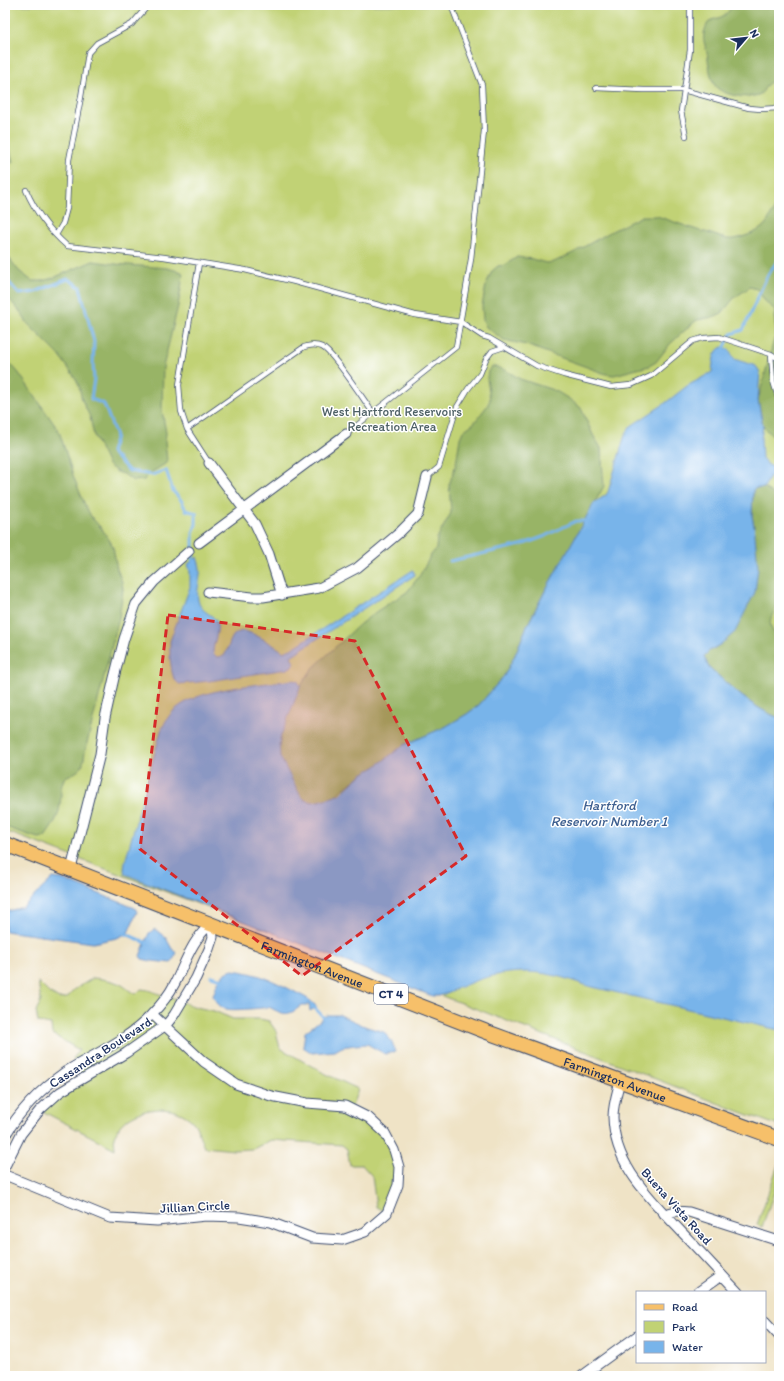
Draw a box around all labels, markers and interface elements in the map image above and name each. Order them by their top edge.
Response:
north arrow [726,18,766,58]
text: N [747,27,762,40]
park label: West Hartford Reservoirs Recreation Area [322,404,462,434]
water label: Hartford Reservoir Number 1 [551,797,668,830]
street label: Farmington Avenue [259,938,366,991]
road number: CT 4 [374,984,408,1004]
street label: Cassandra Boulevard [46,1014,154,1091]
street label: Farmington Avenue [562,1054,669,1105]
street label: Buena Vista Road [638,1165,715,1248]
street label: Jillian Circle [160,1197,230,1216]
legend [636,1291,766,1363]
text: Road [672,1300,698,1314]
text: Park [672,1320,696,1334]
text: Water [672,1340,703,1354]

